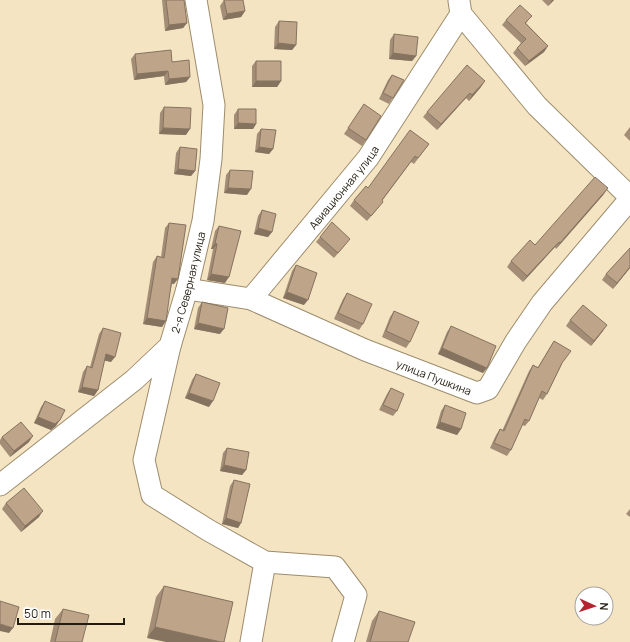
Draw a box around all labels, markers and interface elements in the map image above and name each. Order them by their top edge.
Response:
street label: Авиационная улица [305,142,382,232]
street label: 2-я Северная улица [167,230,208,335]
street label: улица Пушкина [394,355,474,398]
north arrow [574,586,614,626]
scale bar [18,600,124,626]
text: N [597,602,612,611]
text: 50 m [24,605,51,622]

